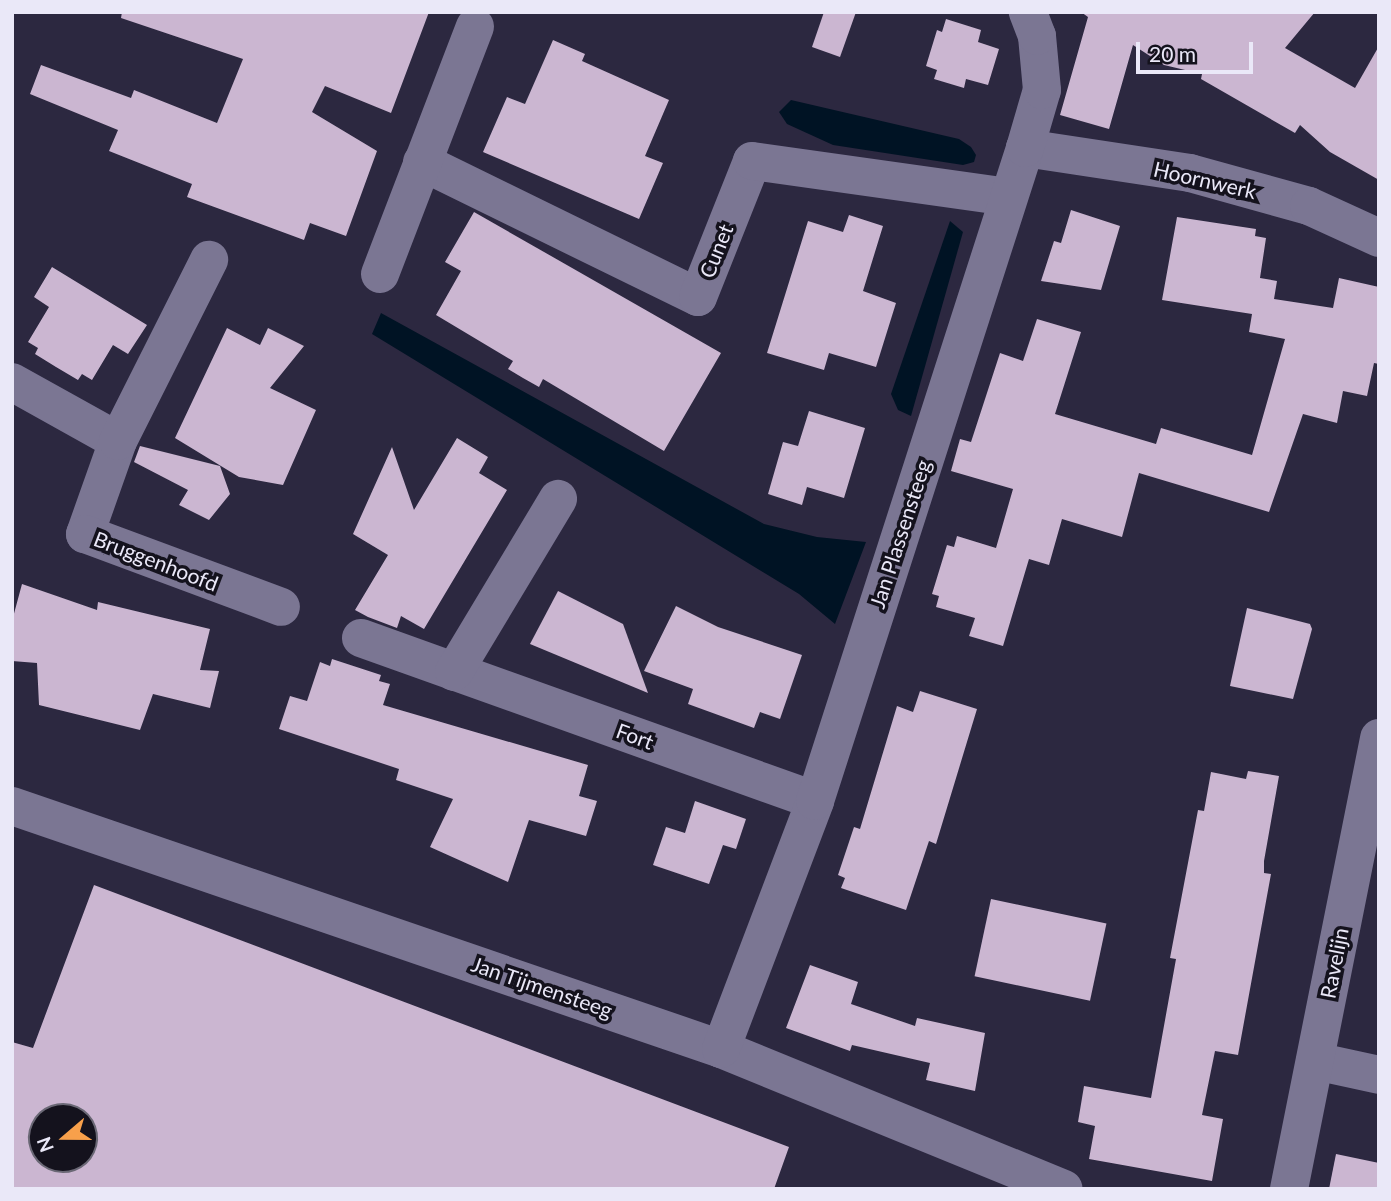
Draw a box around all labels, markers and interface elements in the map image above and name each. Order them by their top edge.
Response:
scale bar [1139,28,1256,72]
text: 20 m [1149,41,1196,66]
street label: Hoornwerk [1151,156,1259,204]
street label: Cunet [694,220,738,282]
street label: Jan Plassensteeg [864,457,936,611]
street label: Bruggenhoofd [90,526,222,596]
street label: Fort [613,718,657,754]
street label: Ravelijn [1315,925,1353,1001]
street label: Jan Tijmensteeg [468,951,616,1023]
north arrow [28,1103,98,1173]
text: N [31,1134,58,1155]

